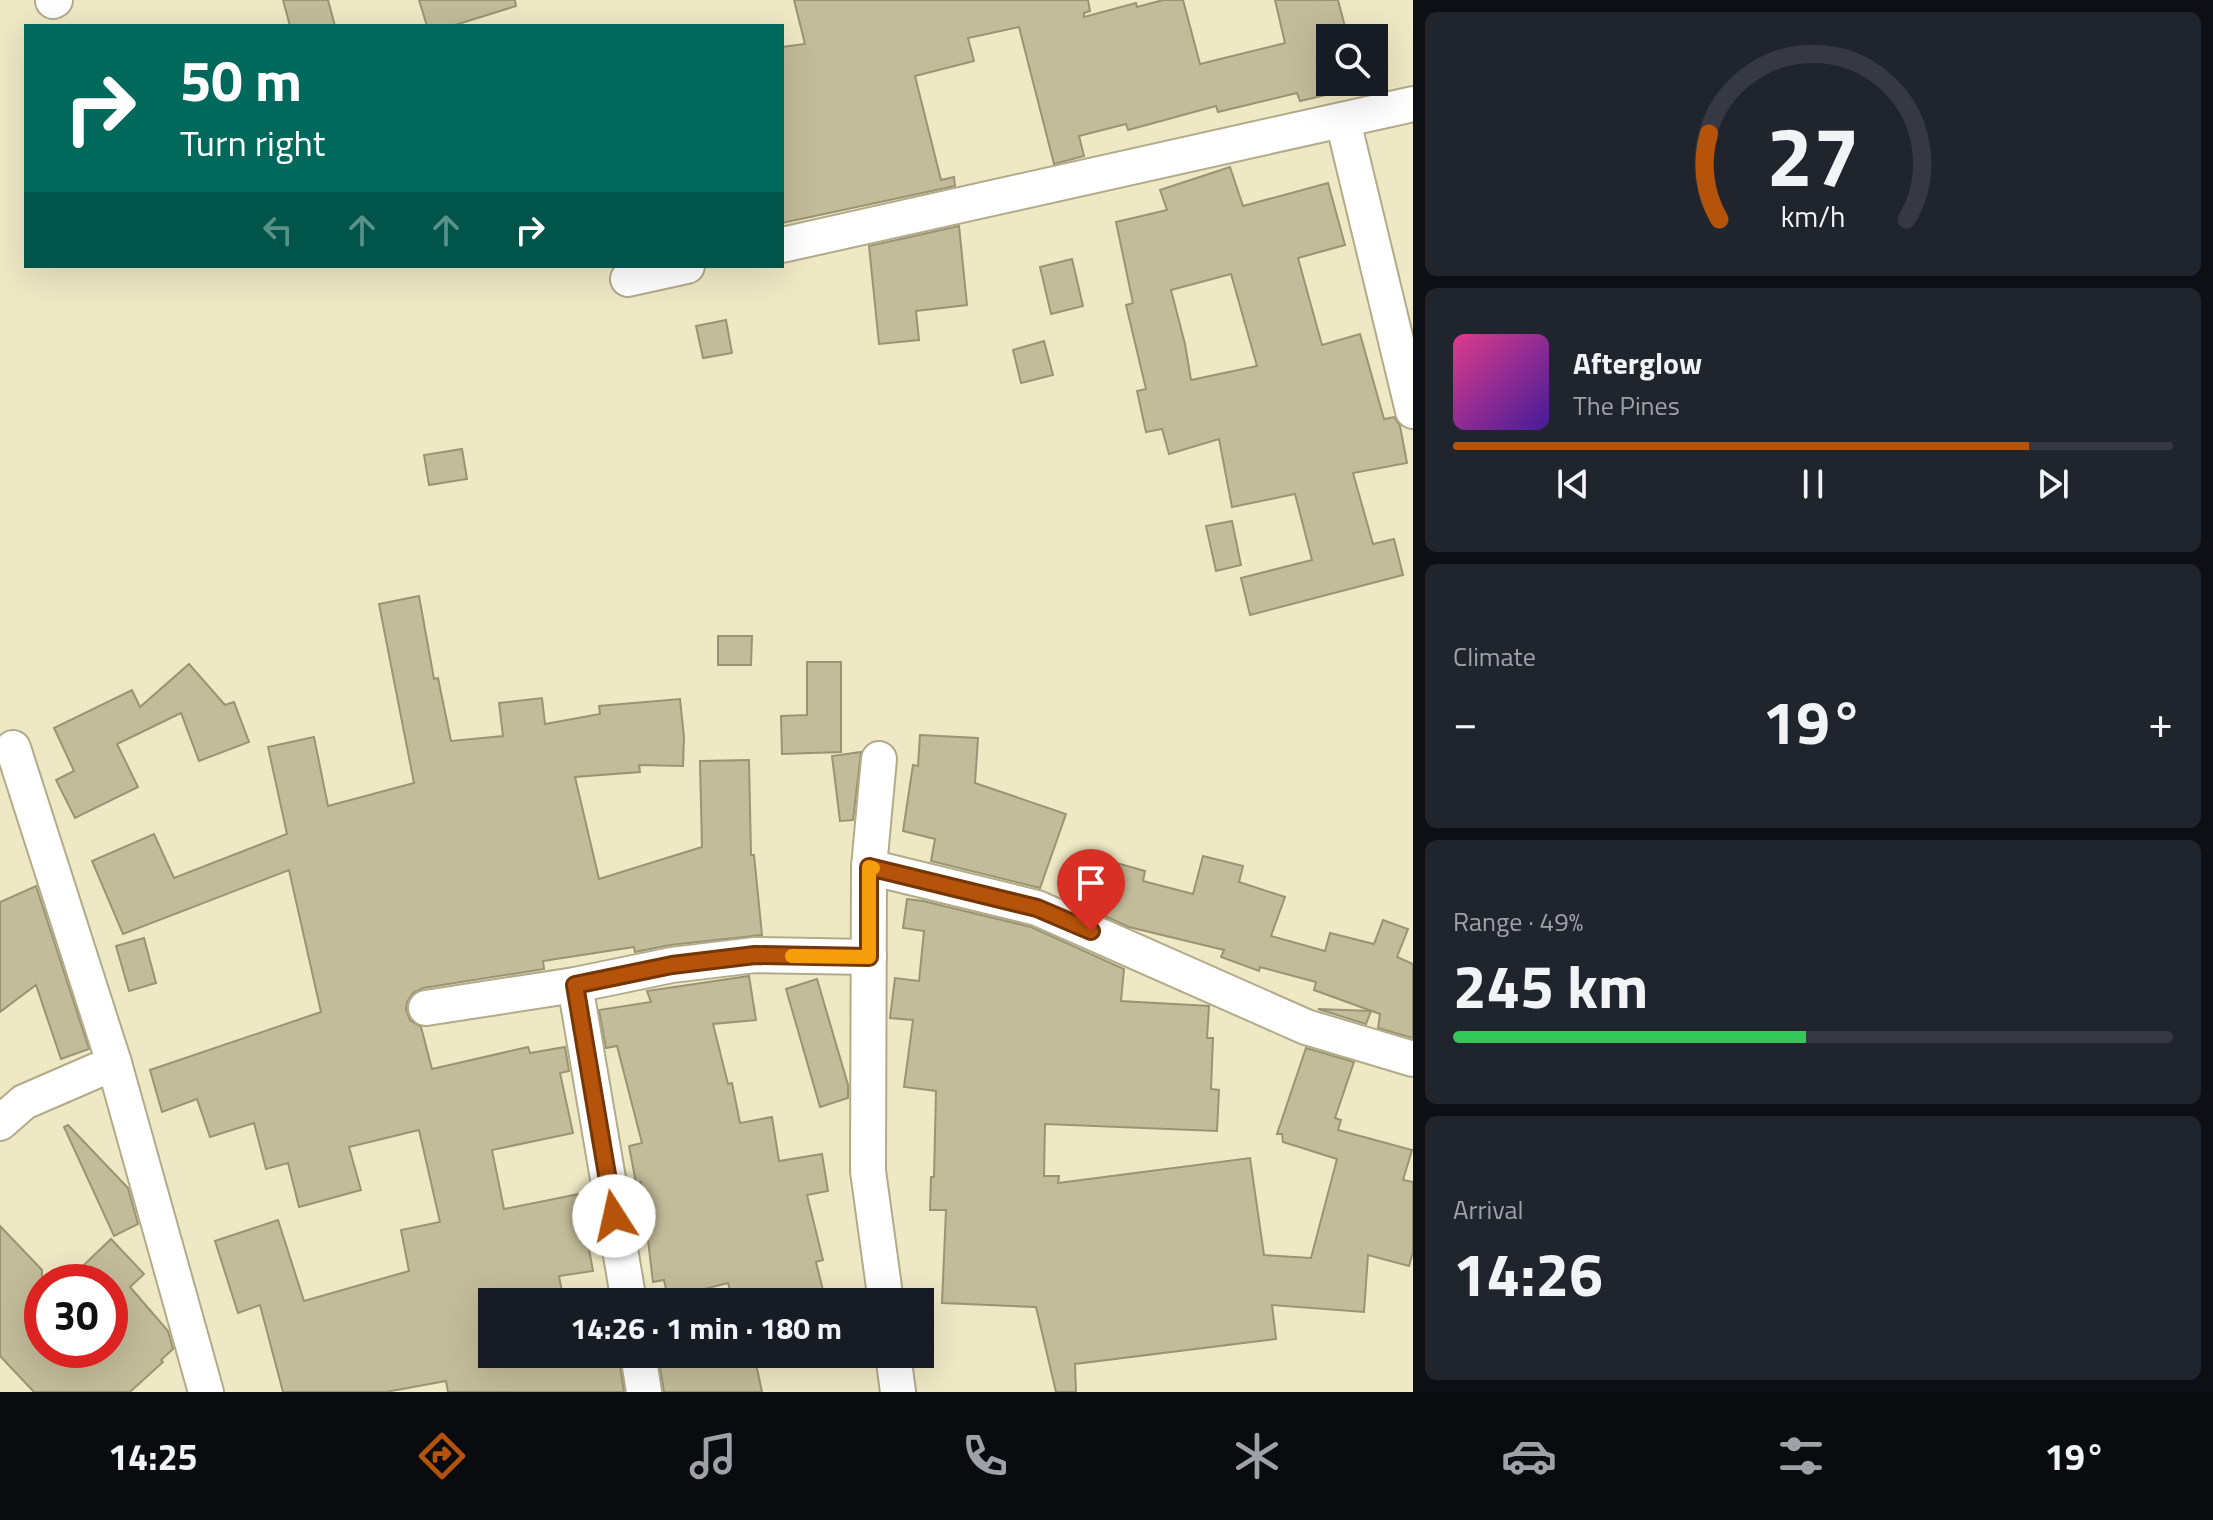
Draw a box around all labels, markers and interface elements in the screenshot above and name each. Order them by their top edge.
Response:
map controls [1316,24,1388,96]
button: search [1316,24,1388,96]
text: 50 m [180,38,302,123]
icon: right [48,56,152,160]
text: 27 [1766,92,1860,218]
text: Turn right [180,115,325,170]
text: km/h [1781,195,1845,238]
icon: left [256,208,300,252]
icon: ahead [340,208,384,252]
icon: ahead [424,208,468,252]
icon: right [508,208,552,252]
text: Afterglow [1573,340,1702,386]
text: The Pines [1573,386,1680,425]
icon: previous [1551,462,1595,506]
icon: pause [1791,462,1835,506]
icon: next [2031,462,2075,506]
text: Climate [1453,637,1536,676]
text: 19° [1763,676,1863,767]
text: − [1453,688,1478,755]
text: + [2148,688,2173,755]
pin [1057,849,1125,931]
icon: arrive [1069,861,1113,905]
text: Range · 49% [1453,902,1583,941]
text: 245 km [1453,940,1648,1031]
position arrow [572,1174,656,1258]
text: Arrival [1453,1190,1524,1229]
text: 14:26 [1453,1228,1603,1319]
speed limit sign: 30 [24,1264,128,1368]
text: 14:26 · 1 min · 180 m [570,1305,842,1351]
icon: directions [414,1428,470,1484]
icon: music [685,1428,741,1484]
icon: phone [957,1428,1013,1484]
icon: climate [1229,1428,1285,1484]
icon: car [1501,1428,1557,1484]
icon: filters [1773,1428,1829,1484]
text: 14:25 [108,1429,198,1484]
text: 19° [2045,1429,2105,1484]

